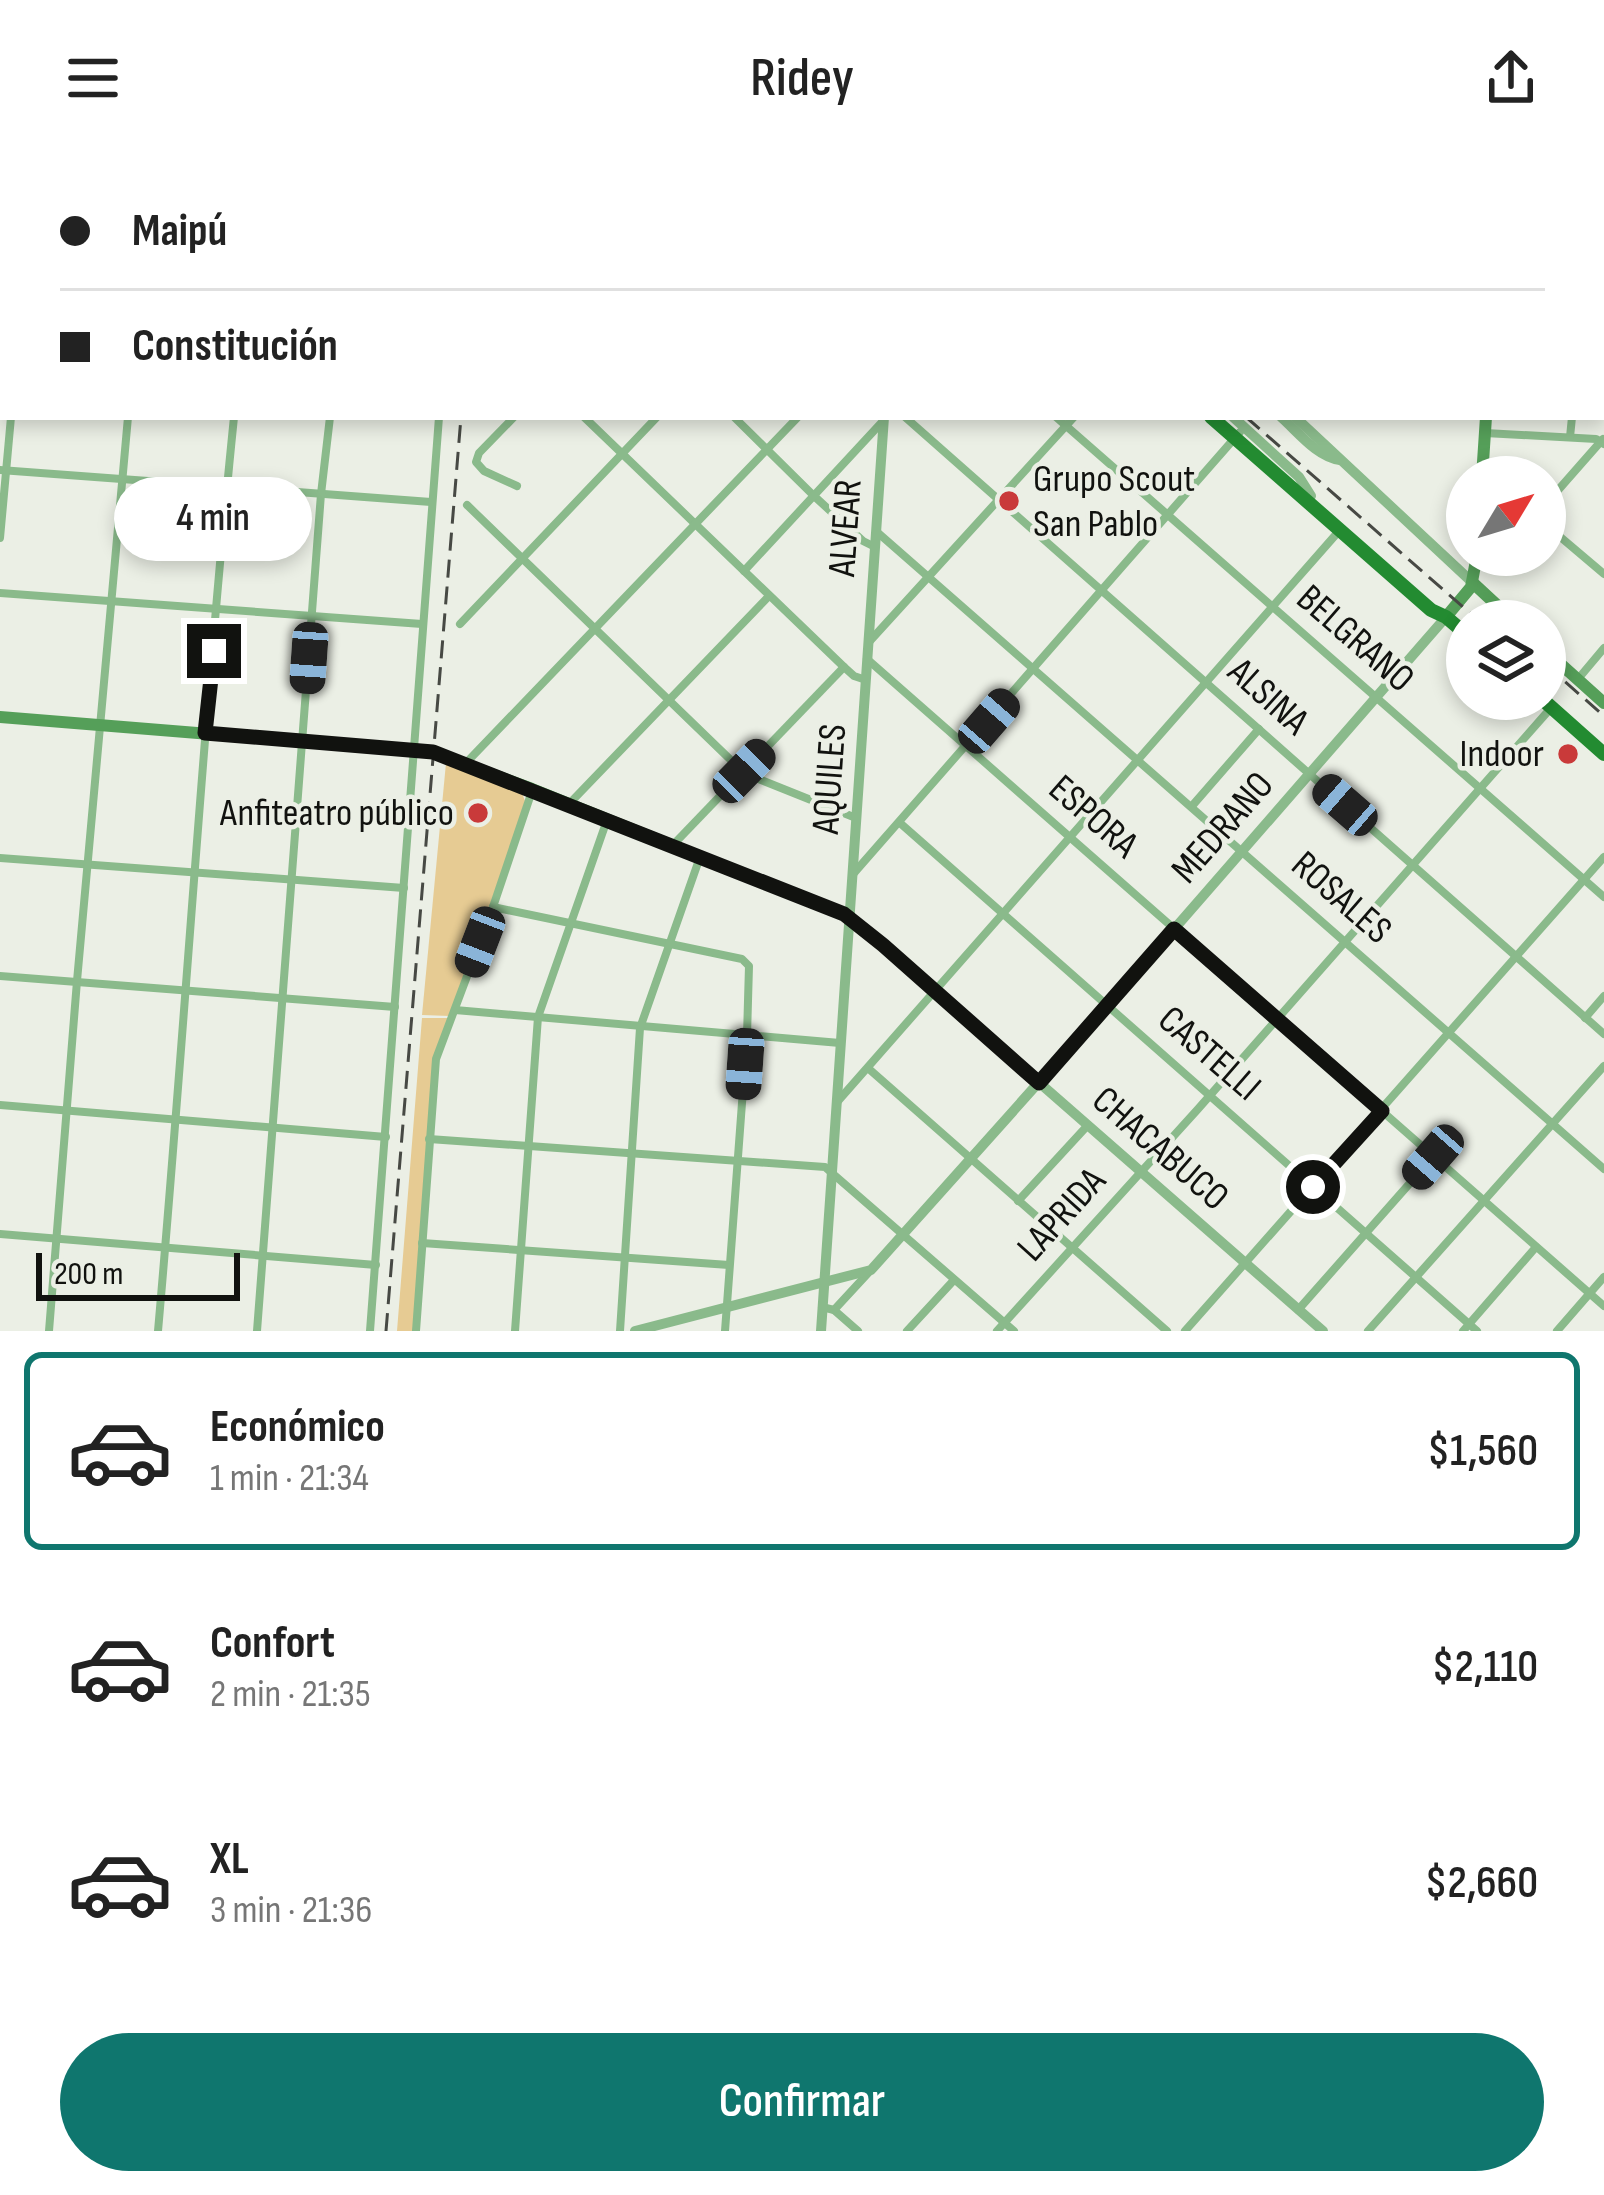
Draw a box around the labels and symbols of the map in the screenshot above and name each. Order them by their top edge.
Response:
place label: Grupo Scout San Pablo [1033,456,1195,548]
north arrow [1446,456,1566,576]
callout: 4 min [115,477,313,561]
street label: ALVEAR [819,478,873,579]
marker: Grupo Scout San Pablo [996,488,1022,514]
street label: BELGRANO [1287,575,1423,703]
car [289,621,329,695]
route end [187,624,241,678]
street label: ALSINA [1217,648,1318,745]
car [952,682,1026,760]
street label: AQUILES [803,723,857,836]
place label: Indoor [1460,731,1544,778]
car [706,733,782,809]
marker: Indoor [1555,741,1581,767]
street label: MEDRANO [1162,763,1284,893]
street label: ESPORA [1039,766,1147,869]
car [1306,768,1384,842]
place label: Anfiteatro público [219,790,454,837]
marker: Anfiteatro público [465,800,491,826]
street label: ROSALES [1281,842,1401,954]
car [450,902,510,982]
street label: CASTELLI [1148,997,1270,1111]
car [725,1027,765,1101]
street label: CHACABUCO [1082,1077,1238,1221]
car [1396,1118,1470,1196]
street label: LAPRIDA [1008,1158,1116,1271]
route start [1286,1160,1340,1214]
scale bar [36,1247,240,1300]

